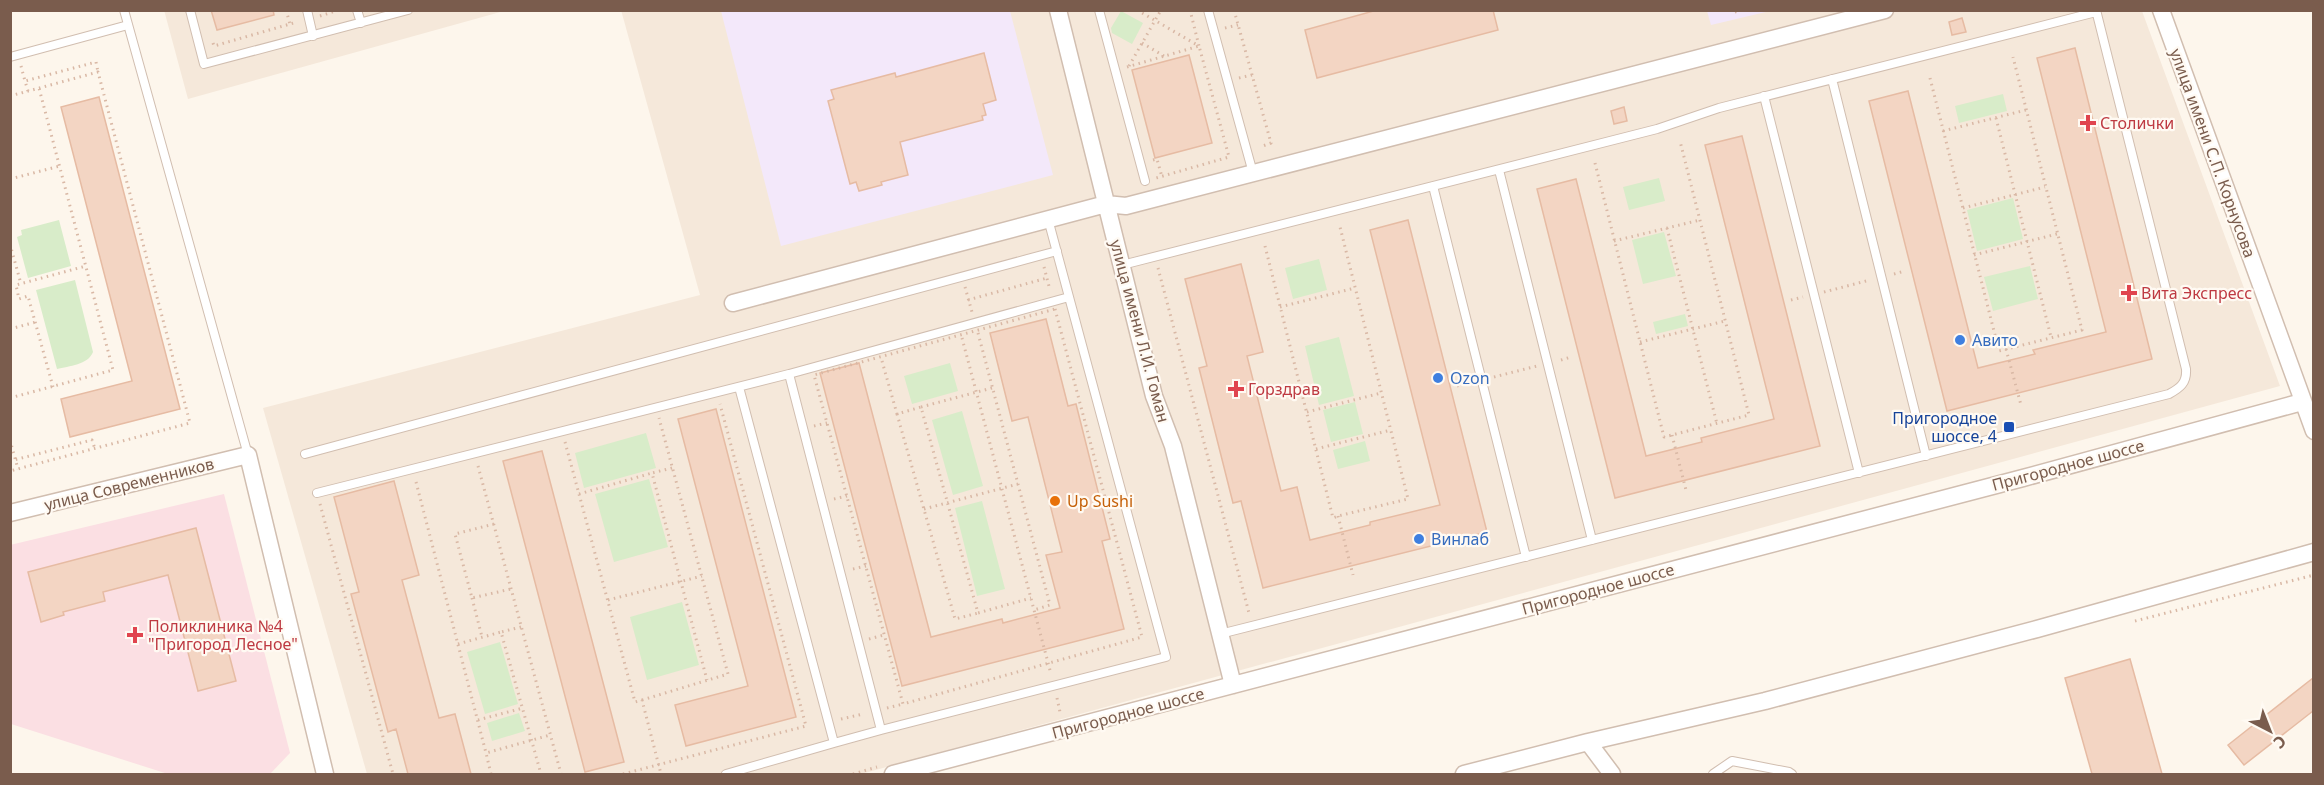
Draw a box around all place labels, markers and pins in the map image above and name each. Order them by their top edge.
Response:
place label: Столички [2100,112,2174,134]
marker: Столички [2081,116,2095,130]
place label: Вита Экспресс [2141,282,2252,304]
marker: Вита Экспресс [2122,286,2136,300]
place label: Авито [1972,329,2018,351]
marker: Авито [1953,333,1967,347]
place label: Ozon [1450,367,1490,389]
marker: Ozon [1431,371,1445,385]
place label: Горздрав [1248,378,1320,400]
marker: Горздрав [1229,382,1243,396]
place label: Пригородное шоссе, 4 [1892,407,1997,447]
marker: Пригородное шоссе, 4 [2002,420,2016,434]
place label: Up Sushi [1067,490,1133,512]
marker: Up Sushi [1048,494,1062,508]
place label: Винлаб [1431,528,1489,550]
marker: Винлаб [1412,532,1426,546]
place label: Поликлиника №4 "Пригород Лесное" [148,615,298,655]
marker: Поликлиника №4 "Пригород Лесное" [126,626,144,644]

